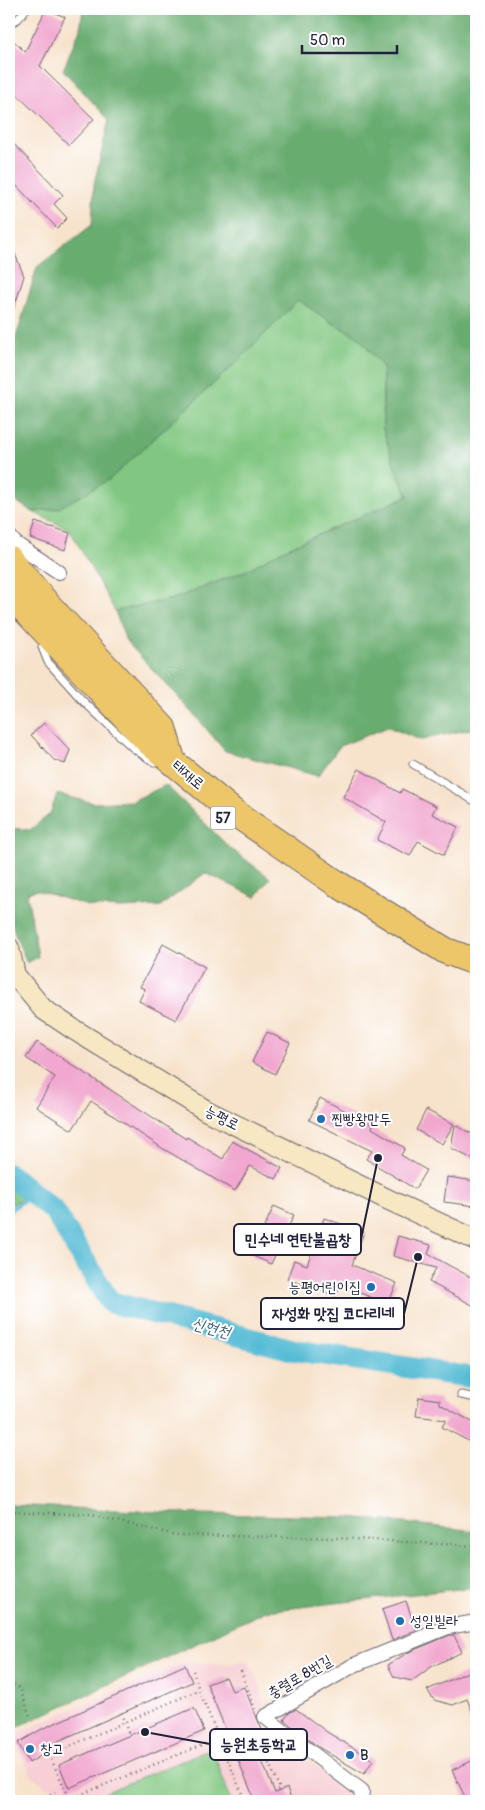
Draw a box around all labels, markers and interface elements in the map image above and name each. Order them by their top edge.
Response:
scale bar [302,22,398,54]
text: 50 m [310,31,345,50]
street label: 태재로 [168,756,208,794]
road number: 57 [210,806,236,830]
street label: 능평로 [202,1101,242,1135]
place label: 찐빵왕만두 [331,1110,391,1129]
marker: 찐빵왕만두 [315,1113,327,1125]
callout: 민수네 연탄불곱창 [234,1224,361,1255]
text: 민수네 연탄불곱창 [245,1230,351,1250]
place label: 능평어린이집 [289,1278,361,1297]
marker: 능평어린이집 [365,1281,377,1293]
callout: 자성화 맛집 코다리네 [261,1298,404,1329]
text: 자성화 맛집 코다리네 [272,1304,395,1324]
water label: 신현천 [190,1313,234,1343]
place label: 성일빌라 [410,1612,458,1631]
marker: 성일빌라 [394,1615,406,1627]
street label: 충렬로 8번길 [264,1651,336,1703]
callout: 능원초등학교 [210,1729,307,1760]
text: 능원초등학교 [220,1735,298,1755]
place label: 창고 [40,1740,64,1759]
marker: 창고 [24,1743,36,1755]
place label: B [360,1746,369,1765]
marker: B [344,1749,356,1761]

